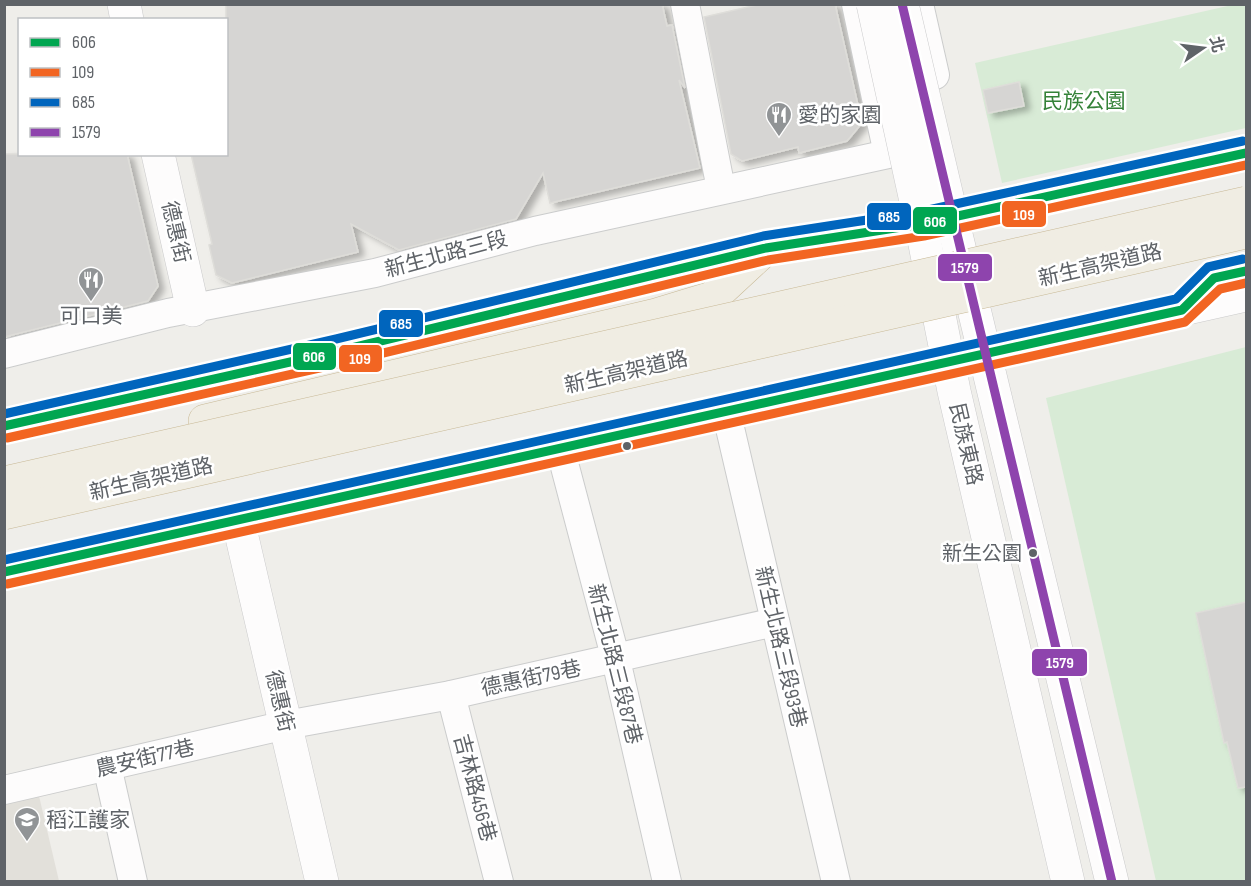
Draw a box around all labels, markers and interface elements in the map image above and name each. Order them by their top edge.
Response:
legend [18,18,228,156]
north arrow [1173,18,1233,78]
text: 606 [72,32,96,53]
text: 北 [1205,35,1227,55]
text: 109 [72,62,94,83]
park label: 民族公園 [1042,89,1126,114]
text: 685 [72,92,95,113]
restaurant icon: 愛的家園 [764,100,794,138]
place label: 愛的家園 [798,103,882,128]
text: 1579 [72,122,101,143]
street label: 德惠街 [156,199,195,266]
line badge: 109 [1001,200,1047,228]
line badge: 685 [866,202,912,231]
line badge: 606 [912,206,958,235]
text: 109 [1013,206,1035,225]
text: 685 [878,208,900,227]
text: 606 [924,213,946,232]
street label: 新生北路三段 [382,226,510,283]
street label: 新生高架道路 [1036,239,1164,292]
line badge: 1579 [937,253,993,282]
text: 1579 [951,259,979,278]
restaurant icon: 可口美 [76,265,106,303]
place label: 可口美 [60,304,123,329]
line badge: 685 [378,309,424,338]
text: 685 [390,315,412,334]
line badge: 606 [292,342,337,371]
line badge: 109 [338,344,383,373]
street label: 新生高架道路 [562,346,690,399]
text: 606 [303,348,325,367]
text: 109 [349,350,371,369]
street label: 民族東路 [944,400,987,488]
unlabelled marker [621,440,633,452]
street label: 新生高架道路 [87,453,215,506]
place label: 新生公園 [942,542,1022,566]
marker: 新生公園 [1027,547,1039,559]
street label: 新生北路三段93巷 [750,564,811,730]
street label: 新生北路三段87巷 [582,581,647,747]
line badge: 1579 [1031,648,1088,677]
text: 1579 [1046,654,1074,673]
street label: 德惠街79巷 [479,656,583,701]
street label: 德惠街 [260,668,299,735]
street label: 吉林路456巷 [448,732,501,845]
street label: 農安街77巷 [93,735,197,782]
school or university icon: 稻江護家 [12,805,42,843]
place label: 稻江護家 [46,808,130,833]

